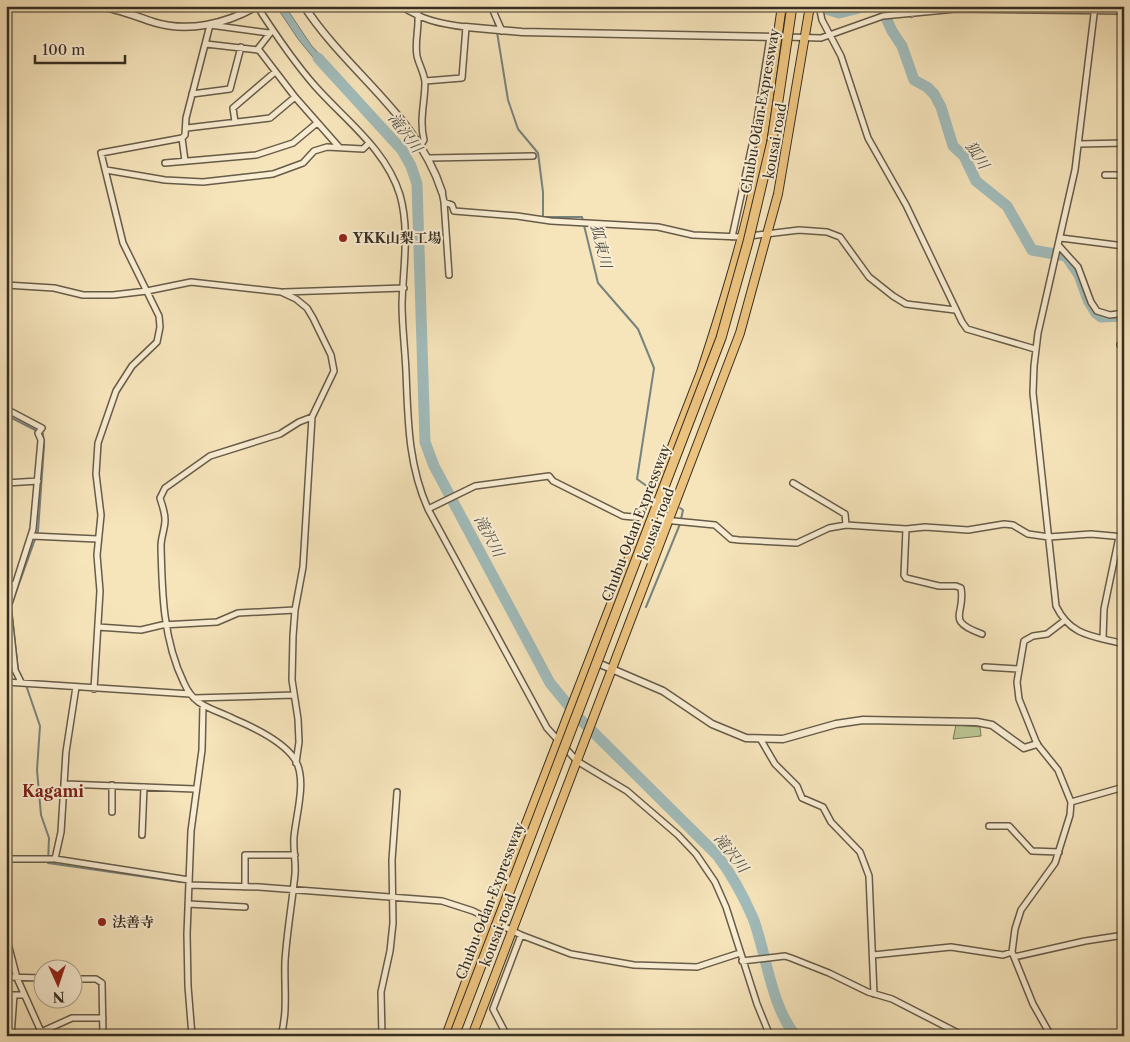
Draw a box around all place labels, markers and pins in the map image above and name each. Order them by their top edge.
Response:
place label: YKK山梨工場 [352,229,442,247]
marker: YKK山梨工場 [337,232,349,244]
place label: 法善寺 [112,913,154,931]
marker: 法善寺 [96,916,108,928]

